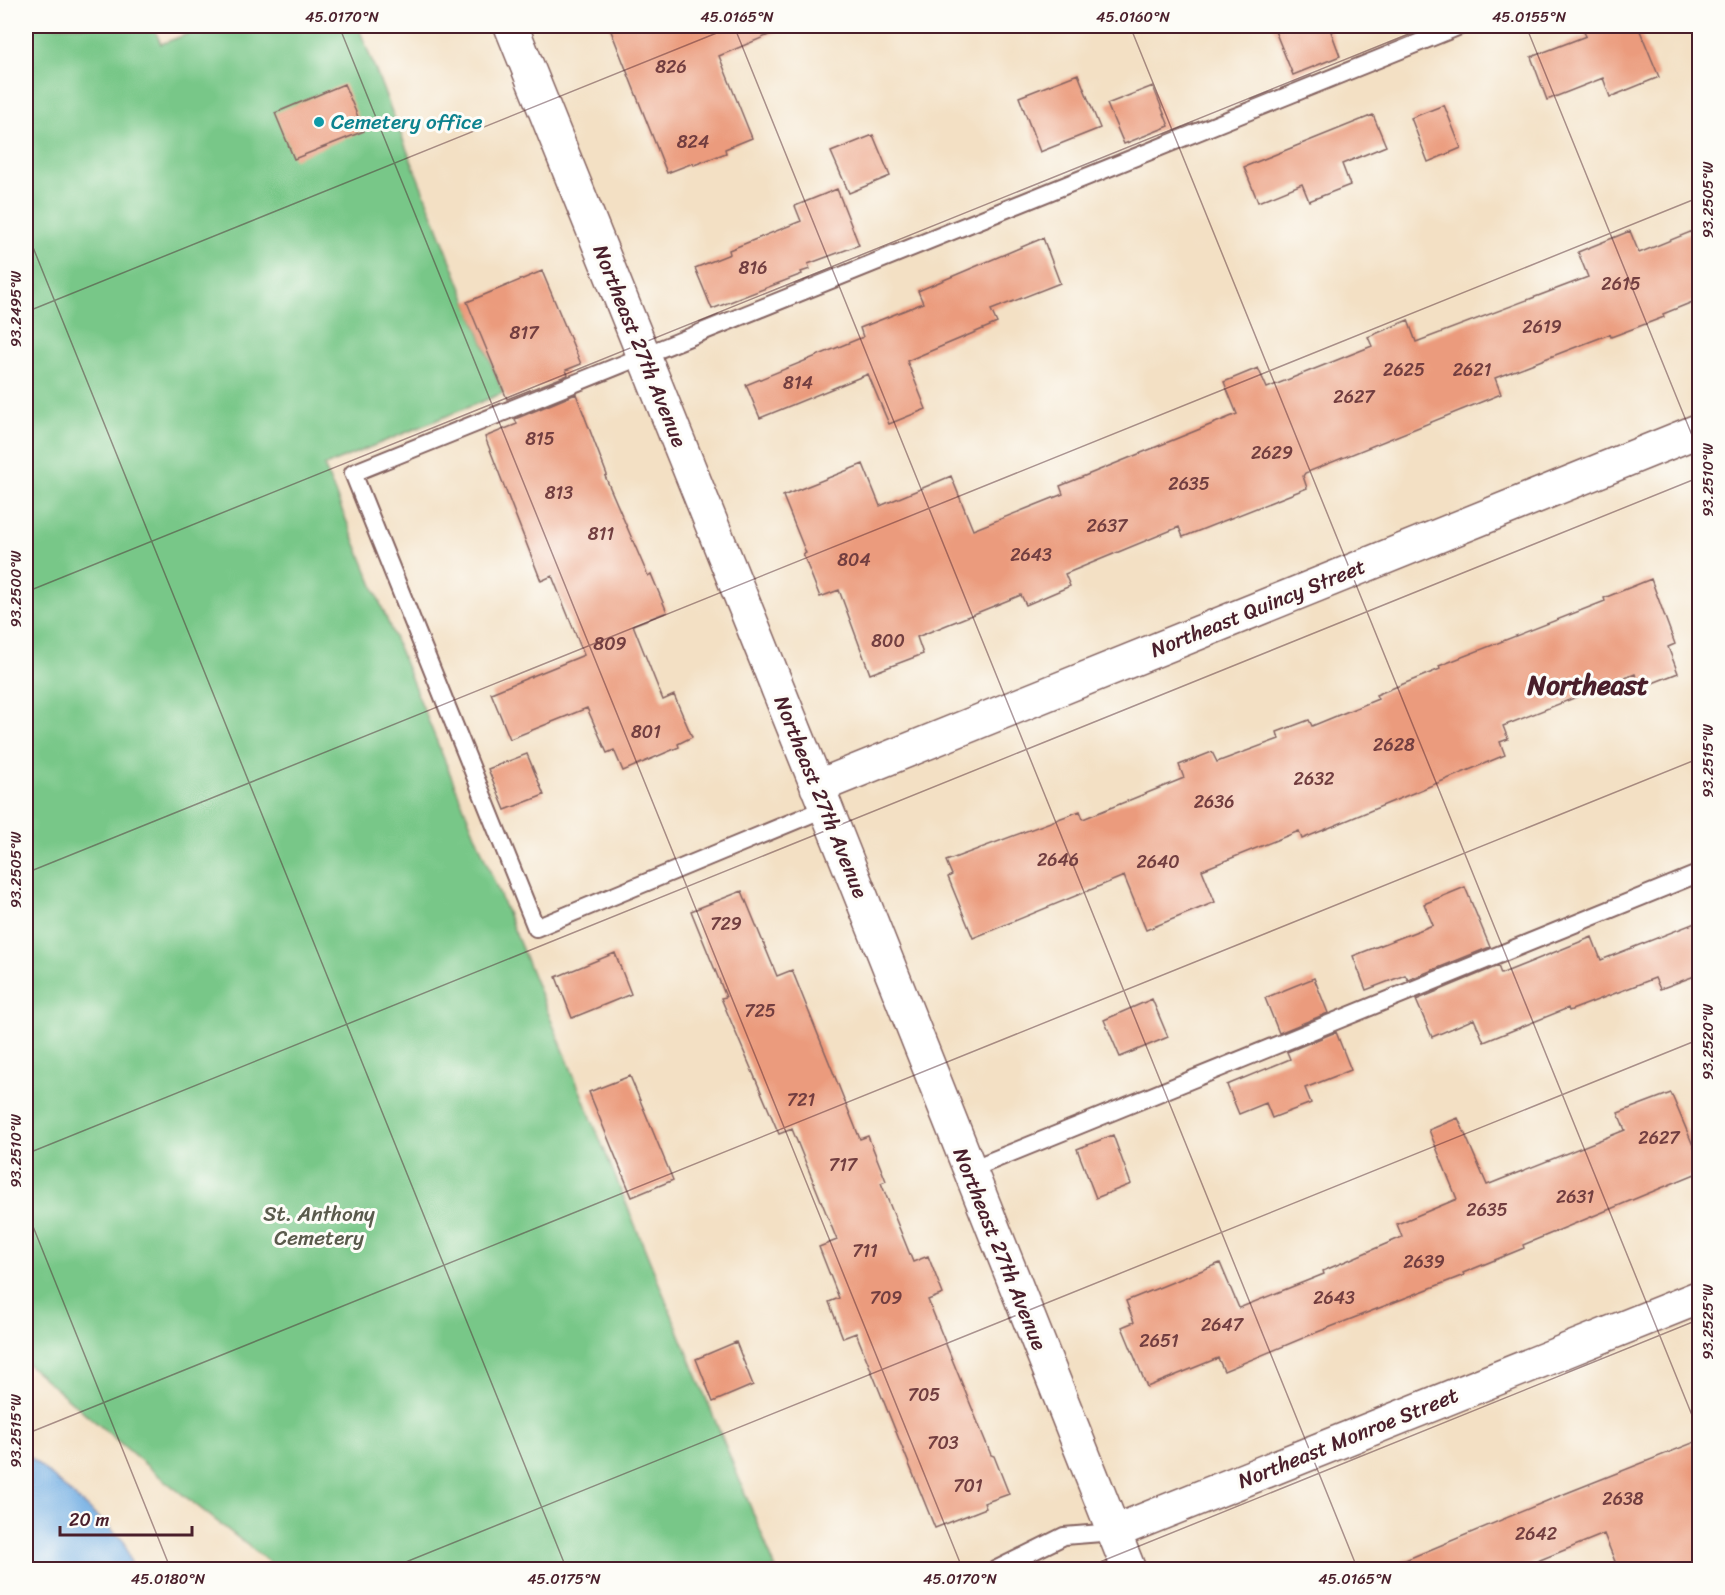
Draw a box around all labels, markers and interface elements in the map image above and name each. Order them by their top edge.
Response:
text: 45.0170°N [305,4,380,30]
text: 45.0165°N [700,4,774,30]
text: 45.0160°N [1096,4,1170,30]
text: 45.0155°N [1492,4,1567,30]
house number: 826 [655,51,687,83]
place label: Cemetery office [331,103,483,141]
marker: Cemetery office [312,115,326,129]
house number: 824 [677,126,709,158]
text: 93.2505°W [1695,161,1721,238]
street label: Northeast 27th Avenue [582,239,698,453]
house number: 816 [739,252,767,284]
house number: 2615 [1601,268,1641,300]
text: 93.2495°W [3,270,29,347]
house number: 2619 [1522,311,1562,343]
house number: 817 [510,317,540,349]
house number: 2625 [1383,354,1425,386]
house number: 2621 [1453,354,1492,386]
house number: 814 [783,367,813,399]
house number: 2627 [1333,381,1376,413]
house number: 815 [525,423,555,455]
house number: 2629 [1251,437,1293,469]
text: 93.2510°W [1695,443,1721,517]
house number: 2635 [1168,468,1210,500]
house number: 813 [545,477,573,509]
house number: 2637 [1087,510,1129,542]
house number: 811 [588,518,614,550]
house number: 2643 [1010,539,1052,571]
house number: 804 [837,544,871,576]
street label: Northeast Quincy Street [1144,547,1372,669]
text: 93.2500°W [3,550,29,627]
house number: 800 [871,625,905,657]
house number: 809 [593,628,627,660]
district label: Northeast [1526,661,1649,709]
street label: Northeast 27th Avenue [763,690,879,904]
house number: 801 [631,716,661,748]
text: 93.2515°W [1695,724,1721,798]
house number: 2628 [1373,729,1415,761]
house number: 2632 [1294,763,1334,795]
house number: 2636 [1194,786,1234,818]
text: 93.2505°W [3,831,29,908]
house number: 2646 [1037,844,1079,876]
house number: 2640 [1136,846,1180,878]
house number: 729 [710,908,742,940]
house number: 725 [744,995,776,1027]
text: 93.2520°W [1695,1004,1721,1080]
house number: 721 [787,1084,815,1116]
text: 93.2510°W [3,1114,29,1188]
house number: 2627 [1638,1122,1681,1154]
street label: Northeast 27th Avenue [942,1142,1058,1356]
house number: 717 [829,1149,859,1181]
house number: 2631 [1556,1181,1594,1213]
house number: 2635 [1466,1194,1508,1226]
park label: St. Anthony Cemetery [263,1195,375,1257]
house number: 711 [852,1235,878,1267]
house number: 2639 [1403,1246,1445,1278]
house number: 709 [870,1282,902,1314]
house number: 2643 [1313,1282,1355,1314]
text: 93.2525°W [1695,1284,1721,1360]
house number: 2647 [1201,1309,1245,1341]
house number: 2651 [1139,1325,1179,1357]
street label: Northeast Monroe Street [1232,1376,1464,1500]
house number: 705 [908,1379,940,1411]
text: 93.2515°W [3,1394,29,1468]
house number: 703 [927,1427,959,1459]
house number: 701 [953,1470,983,1502]
house number: 2638 [1602,1483,1644,1515]
scale bar [60,1499,192,1537]
text: 20 m [69,1504,109,1536]
house number: 2642 [1515,1518,1557,1550]
text: 45.0180°N [131,1566,206,1592]
text: 45.0175°N [527,1566,601,1592]
text: 45.0170°N [923,1566,998,1592]
text: 45.0165°N [1318,1566,1392,1592]

